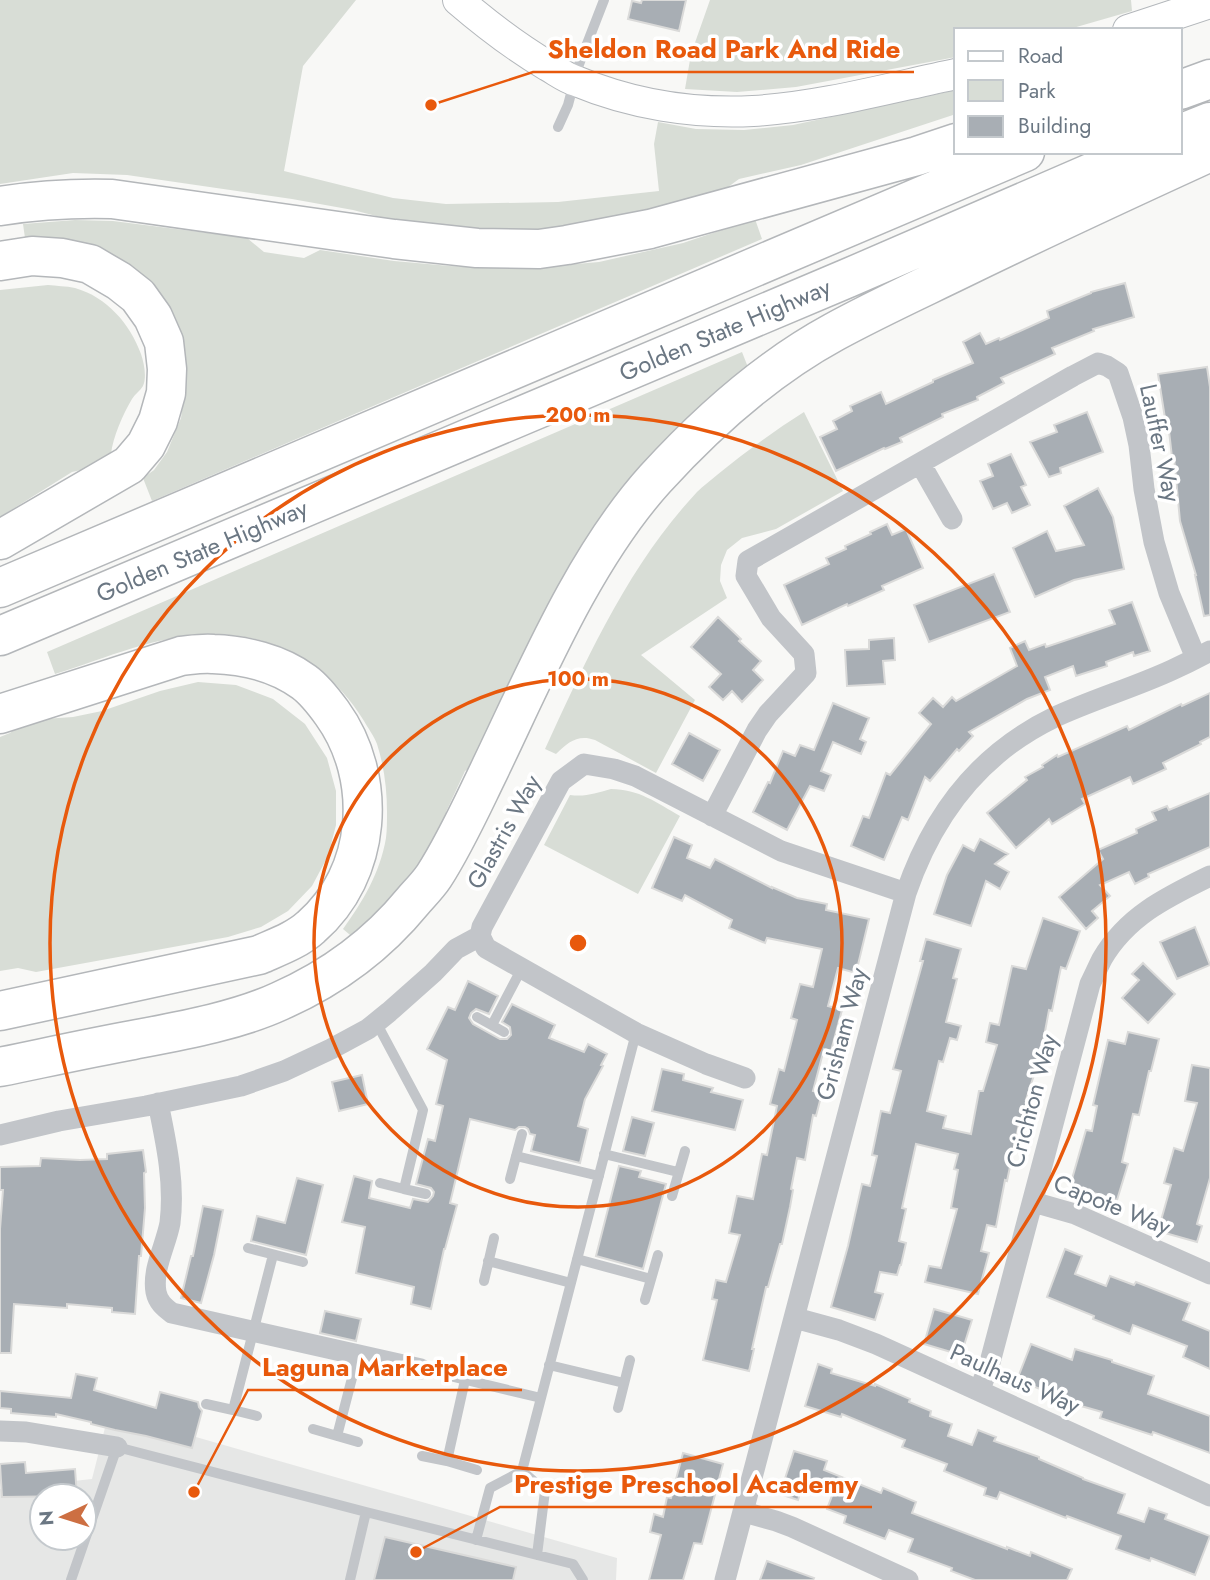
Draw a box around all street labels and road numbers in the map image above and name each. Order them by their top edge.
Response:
street label: Golden State Highway [614,269,836,390]
street label: Lauffer Way [1131,381,1190,506]
street label: Golden State Highway [91,490,313,611]
street label: Glastris Way [458,768,550,895]
street label: Grisham Way [807,963,876,1104]
street label: Crichton Way [997,1030,1066,1172]
street label: Capote Way [1048,1165,1176,1244]
street label: Paulhaus Way [945,1334,1086,1423]

